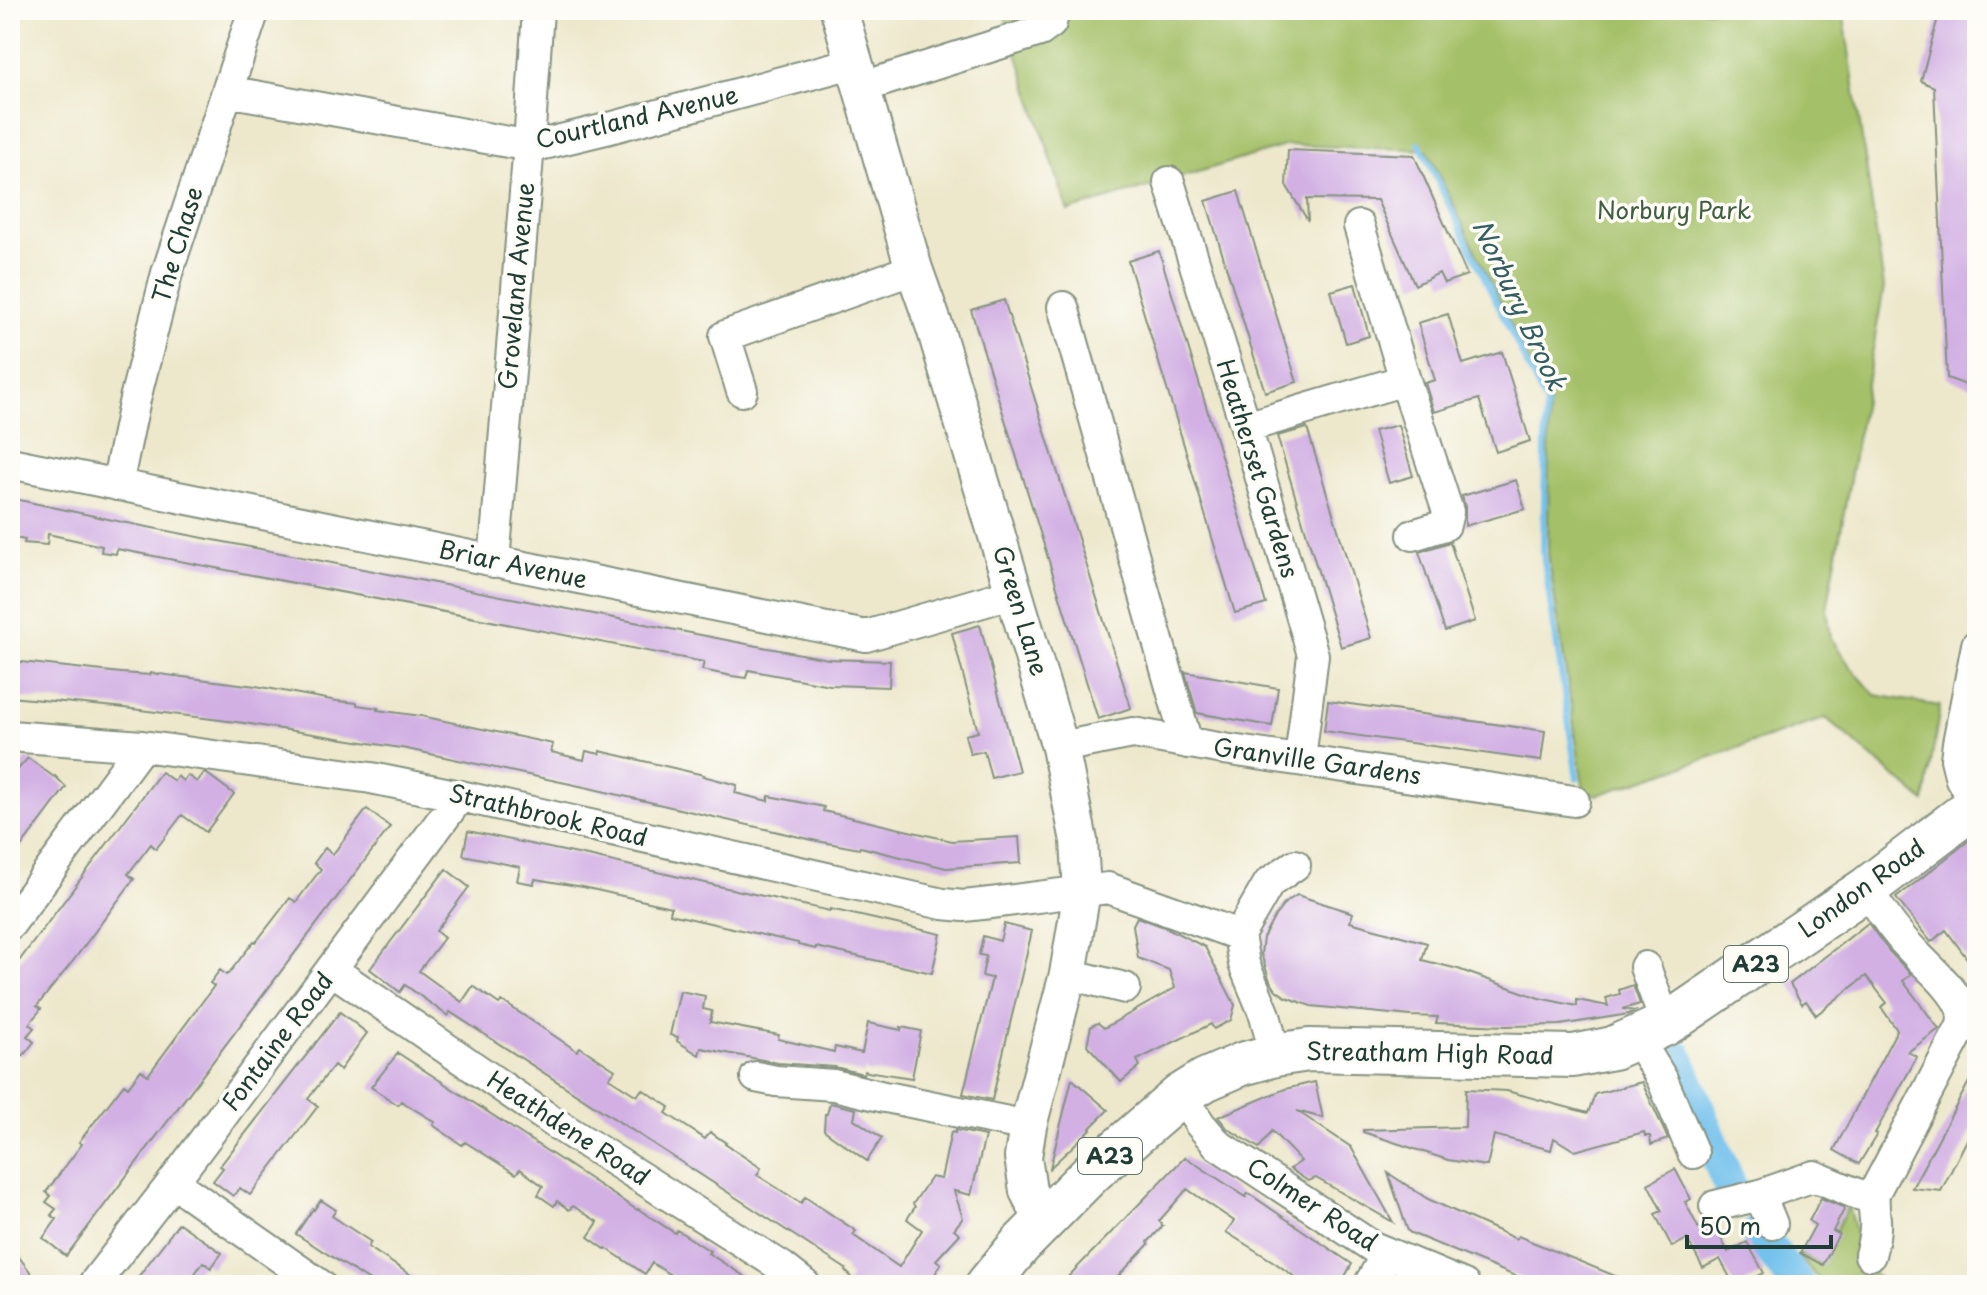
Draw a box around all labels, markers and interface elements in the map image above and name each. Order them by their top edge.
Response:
street label: Courtland Avenue [532,75,741,157]
street label: Groveland Avenue [488,181,542,391]
street label: The Chase [141,182,211,307]
park label: Norbury Park [1597,191,1751,227]
water label: Norbury Brook [1464,212,1578,397]
street label: Heatherset Gardens [1209,355,1309,582]
street label: Briar Avenue [436,530,591,596]
street label: Green Lane [985,541,1059,680]
street label: Granville Gardens [1211,728,1424,792]
street label: Strathbrook Road [446,774,651,854]
street label: London Road [1790,829,1932,946]
road number: A23 [1724,946,1788,982]
street label: Fontaine Road [212,964,341,1118]
street label: Streatham High Road [1306,1032,1554,1072]
street label: Heathdene Road [481,1061,658,1194]
road number: A23 [1078,1138,1142,1174]
street label: Colmer Road [1241,1148,1385,1259]
scale bar [1687,1199,1831,1249]
text: 50 m [1699,1207,1761,1243]

